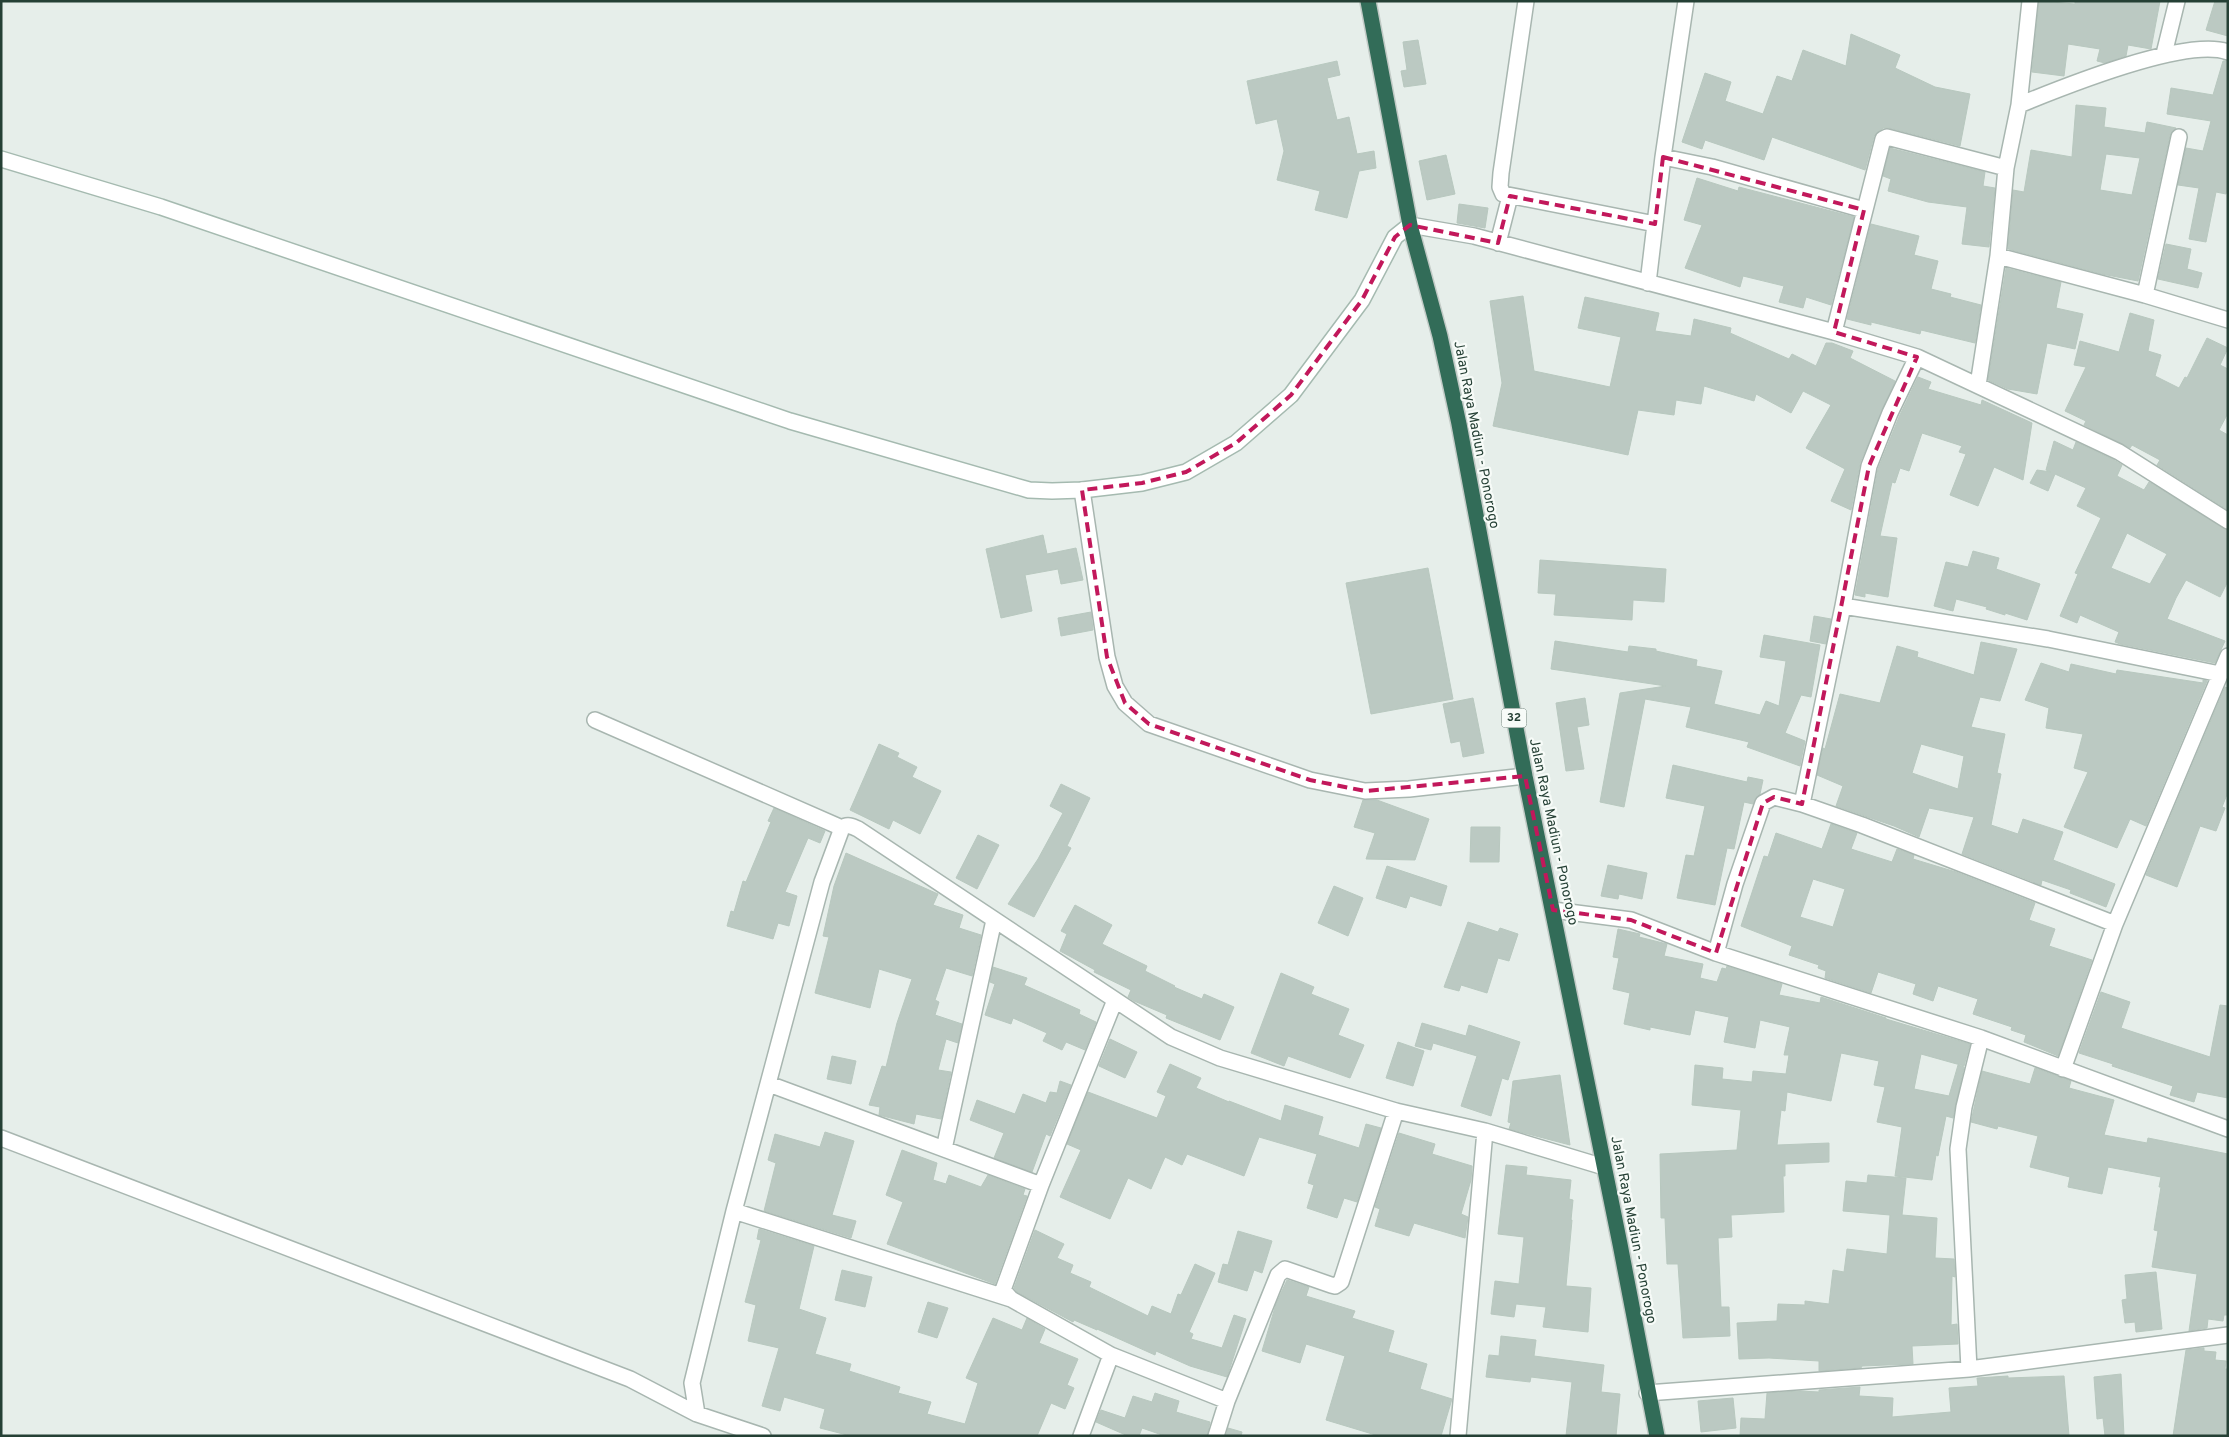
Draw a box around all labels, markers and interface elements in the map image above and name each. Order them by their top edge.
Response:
street label: Jalan Raya Madiun - Ponorogo [1449,340,1503,530]
road number: 32 [1502,708,1526,728]
street label: Jalan Raya Madiun - Ponorogo [1525,737,1581,927]
street label: Jalan Raya Madiun - Ponorogo [1606,1135,1660,1325]

